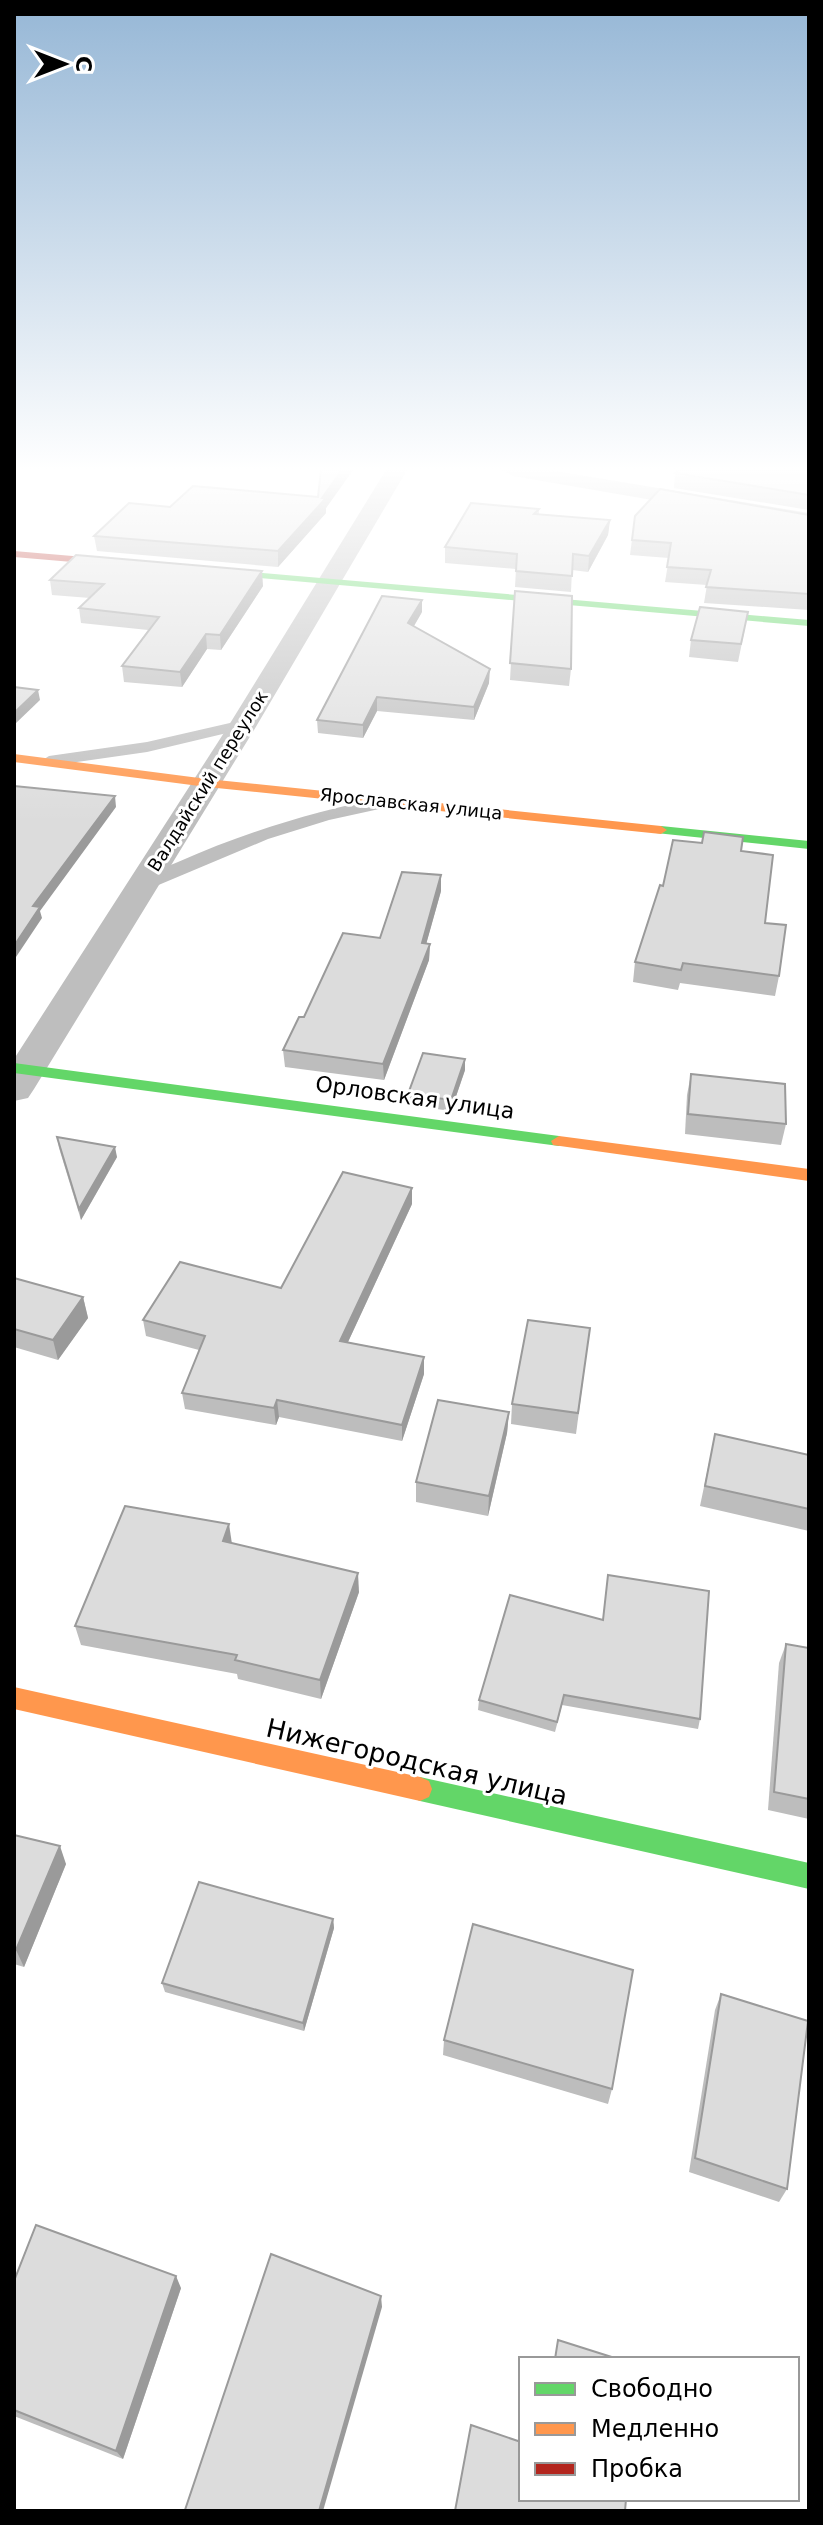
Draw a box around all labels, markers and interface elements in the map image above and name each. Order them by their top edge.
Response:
north arrow [24,24,104,104]
text: С [71,56,96,72]
street label: Валдайский переулок [143,686,272,875]
street label: Ярославская улица [319,783,503,824]
street label: Орловская улица [314,1071,516,1124]
street label: Нижегородская улица [263,1713,571,1811]
legend [519,2357,799,2501]
text: Свободно [591,2375,713,2403]
text: Медленно [591,2415,719,2443]
text: Пробка [591,2455,683,2483]

